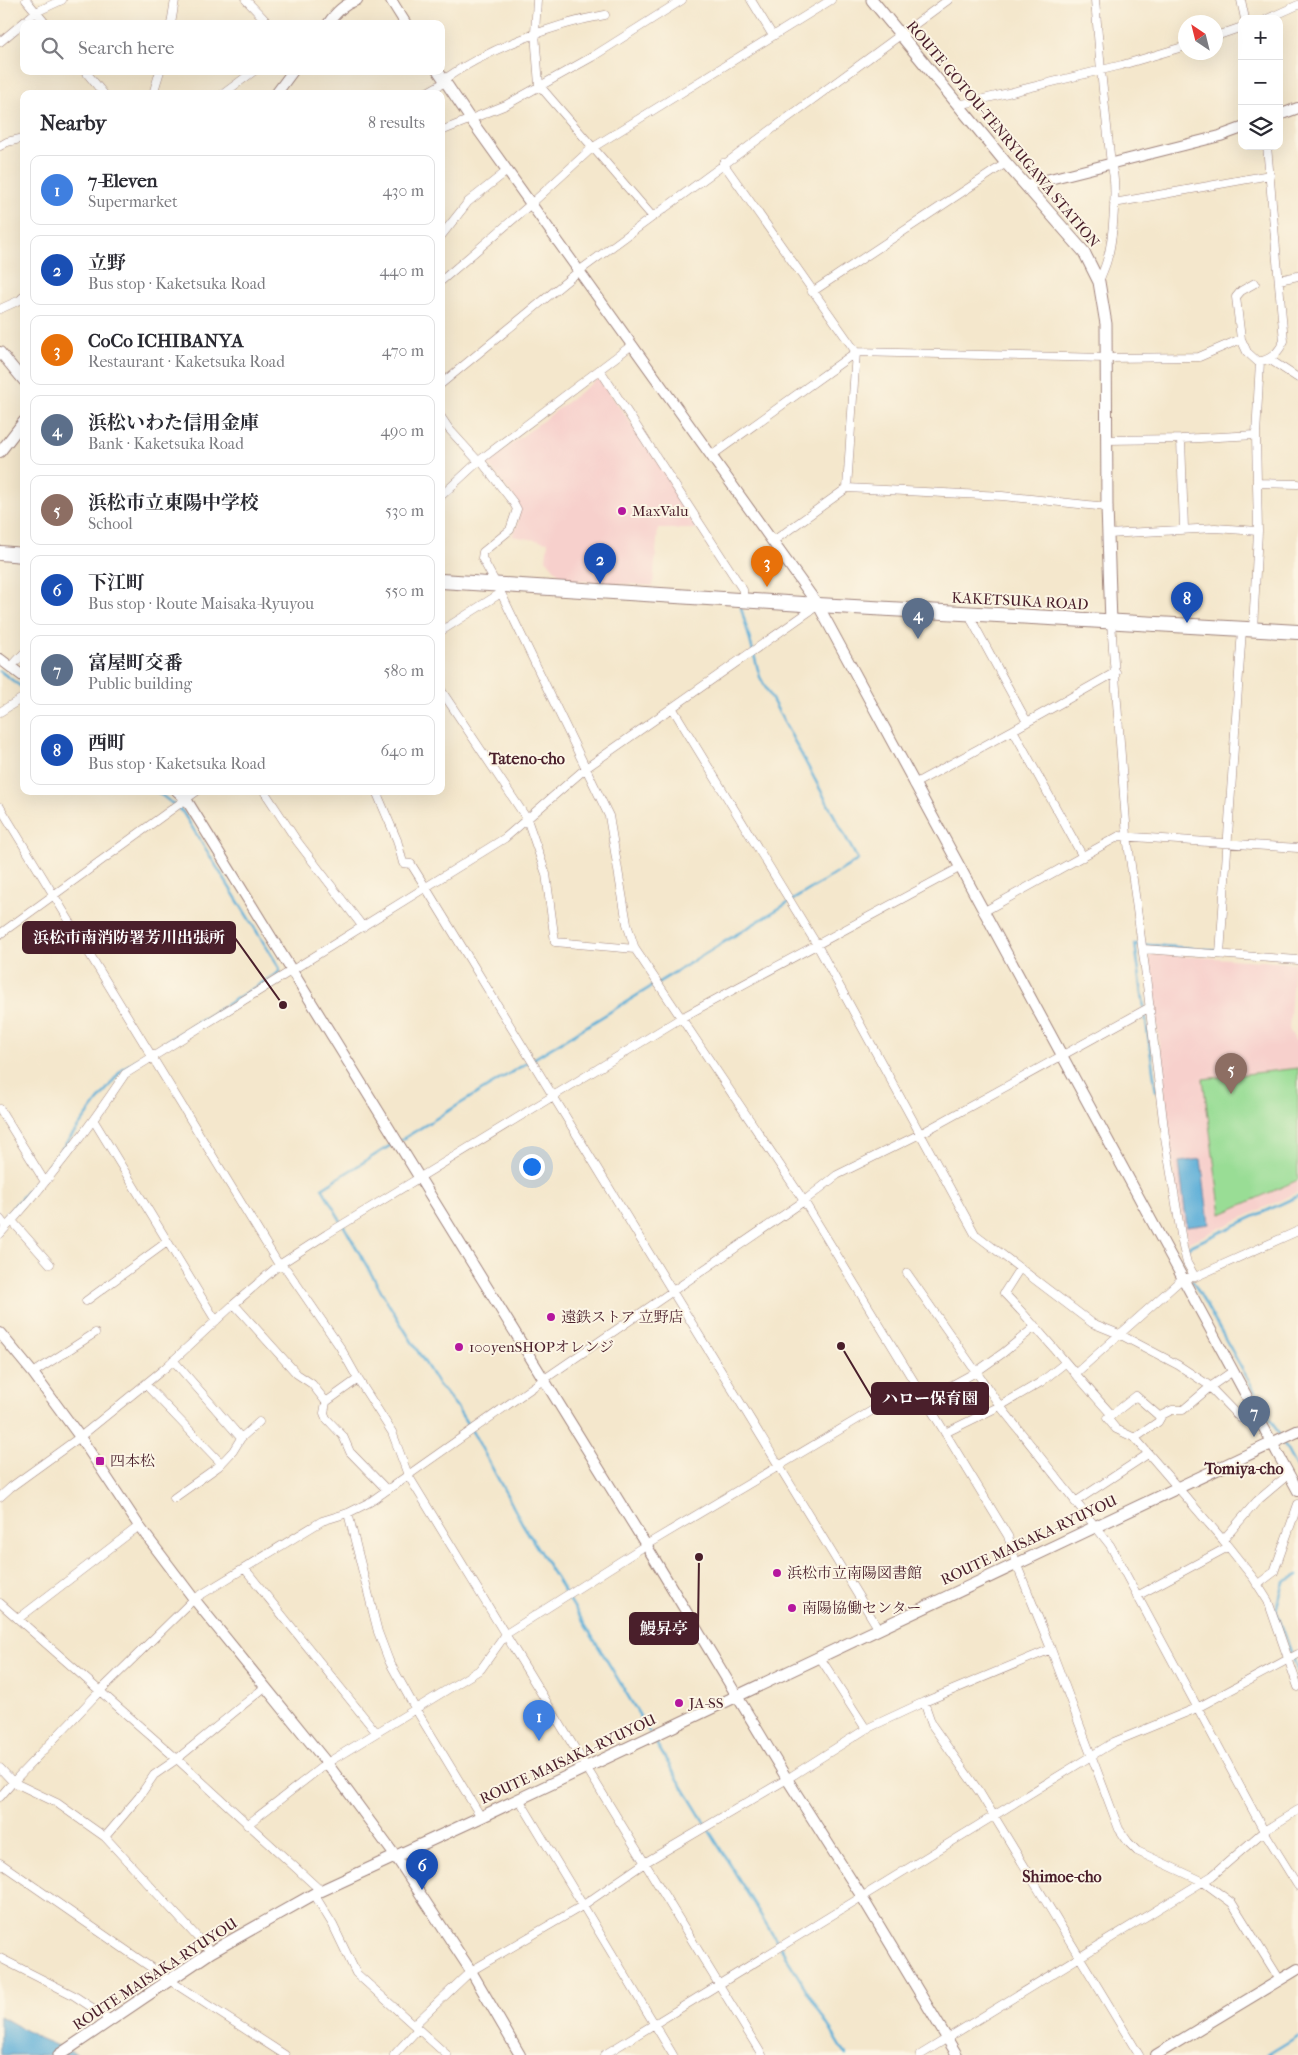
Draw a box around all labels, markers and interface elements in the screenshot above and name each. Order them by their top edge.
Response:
north arrow [1178,15,1223,60]
map controls [1238,15,1283,150]
button: + [1238,15,1283,60]
street label: ROUTE GOTOU-TENRYUGAWA STATION [903,17,1104,252]
search box [20,20,445,75]
icon: search [38,34,66,62]
text: Search here [78,37,174,59]
button: − [1238,60,1283,105]
button: layers [1238,105,1283,150]
text: Nearby [40,111,106,135]
text: 8 results [368,113,425,132]
text: 7-Eleven [88,170,158,192]
text: 1 [54,181,60,200]
text: 430 m [382,181,424,200]
text: Supermarket [88,192,178,211]
text: 立野 [88,252,126,274]
text: 2 [53,261,61,280]
text: 440 m [379,261,424,280]
text: Bus stop · Kaketsuka Road [88,274,266,293]
text: CoCo ICHIBANYA [88,330,244,352]
text: 3 [54,341,60,360]
text: 470 m [382,341,424,360]
text: Restaurant · Kaketsuka Road [88,352,285,371]
text: 浜松いわた信用金庫 [88,412,259,434]
text: 4 [52,421,62,440]
text: 490 m [381,421,424,440]
text: Bank · Kaketsuka Road [88,434,244,453]
text: 浜松市立東陽中学校 [88,492,259,514]
text: 5 [54,501,60,520]
text: 530 m [385,501,424,520]
place label: MaxValu [632,502,689,520]
marker: MaxValu [616,505,628,517]
text: School [88,514,133,533]
pin: 2 [584,543,616,584]
pin: 3 [751,546,783,587]
text: 下江町 [88,572,145,594]
text: 6 [53,581,61,600]
text: 550 m [385,581,424,600]
pin: 8 [1171,582,1203,623]
street label: KAKETSUKA ROAD [951,588,1089,614]
text: Bus stop · Route Maisaka-Ryuyou [88,594,314,613]
pin: 4 [902,598,934,639]
text: 富屋町交番 [88,652,183,674]
text: 7 [53,661,61,680]
text: 580 m [383,661,424,680]
text: Public building [88,674,192,693]
text: 西町 [88,732,126,754]
text: 8 [53,741,61,760]
text: 640 m [380,741,424,760]
district label: Tateno-cho [488,749,565,768]
text: Bus stop · Kaketsuka Road [88,754,266,773]
callout: 浜松市南消防署芳川出張所 [23,922,235,953]
text: 浜松市南消防署芳川出張所 [33,928,225,947]
pin: 5 [1215,1053,1247,1094]
your location [519,1154,545,1180]
place label: 遠鉄ストア 立野店 [561,1308,684,1326]
marker: 遠鉄ストア 立野店 [545,1311,557,1323]
place label: 100yenSHOPオレンジ [469,1338,614,1356]
marker: 100yenSHOPオレンジ [453,1341,465,1353]
callout: ハロー保育園 [872,1383,988,1414]
text: ハロー保育園 [882,1389,978,1408]
pin: 7 [1238,1396,1270,1437]
place label: 四本松 [110,1452,155,1470]
marker: 四本松 [94,1455,106,1467]
district label: Tomiya-cho [1204,1459,1284,1479]
street label: ROUTE MAISAKA-RYUYOU [938,1491,1120,1589]
place label: 浜松市立南陽図書館 [787,1564,922,1582]
marker: 浜松市立南陽図書館 [771,1567,783,1579]
place label: 南陽協働センター [802,1599,921,1617]
marker: 南陽協働センター [786,1602,798,1614]
callout: 鰻昇亭 [630,1613,698,1644]
text: 鰻昇亭 [640,1619,688,1638]
place label: JA-SS [688,1694,724,1712]
marker: JA-SS [673,1697,685,1709]
pin: 1 [523,1700,555,1741]
street label: ROUTE MAISAKA-RYUYOU [477,1710,659,1808]
pin: 6 [406,1849,438,1890]
district label: Shimoe-cho [1022,1867,1102,1886]
street label: ROUTE MAISAKA-RYUYOU [69,1914,241,2034]

